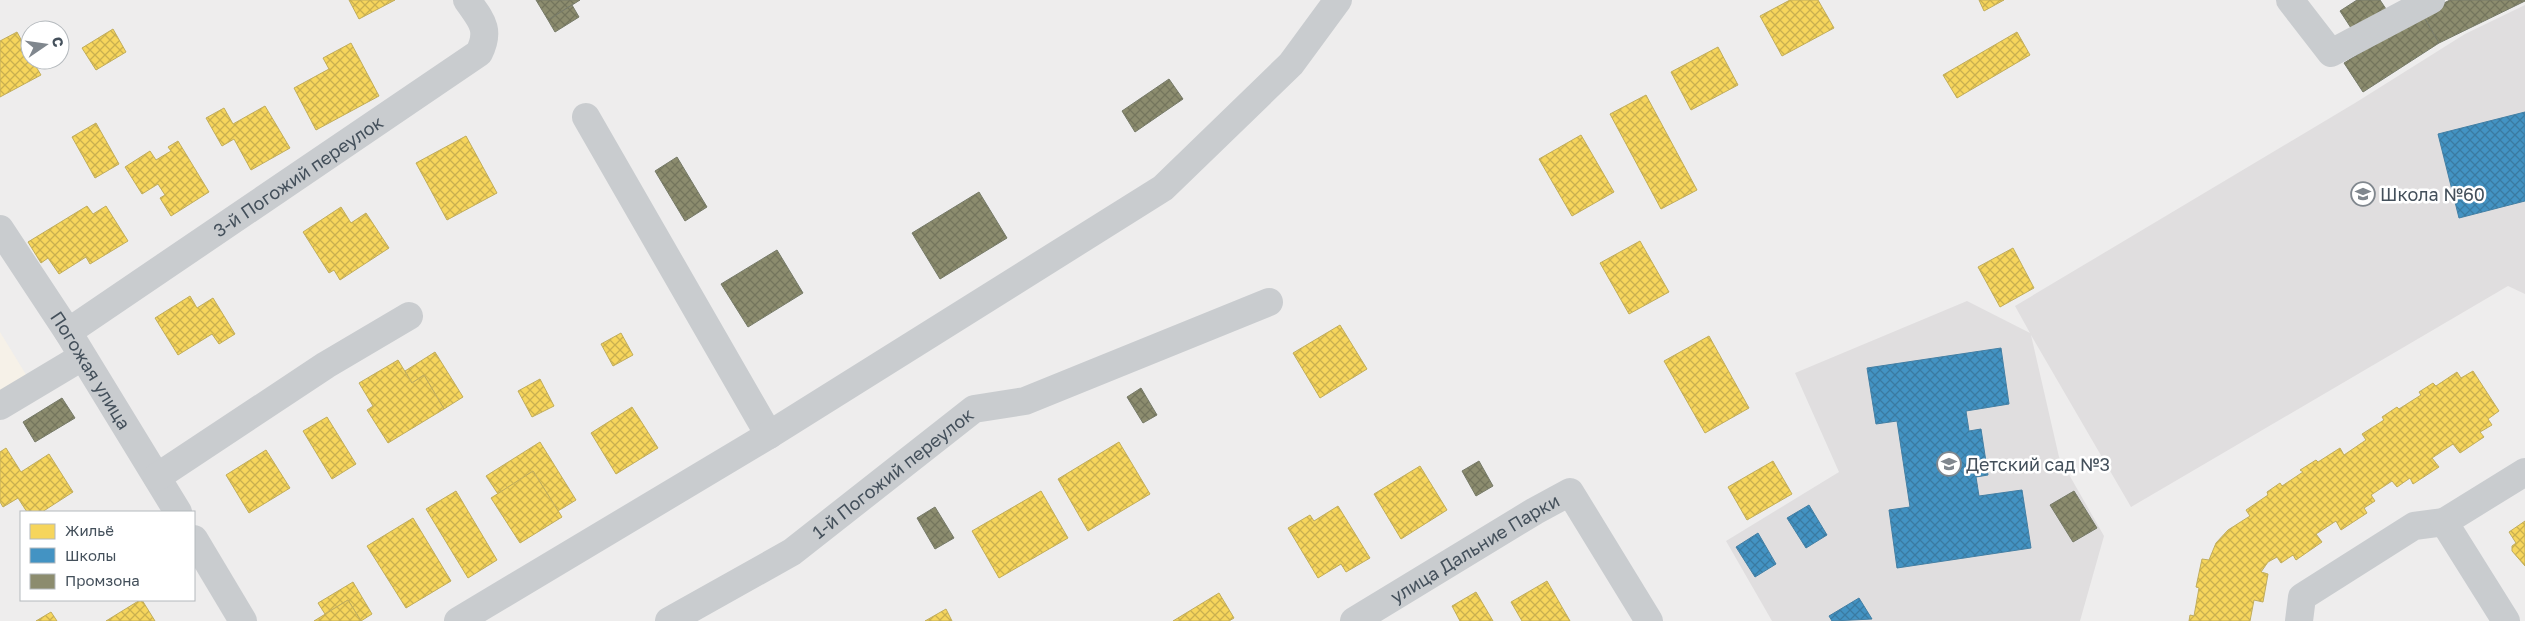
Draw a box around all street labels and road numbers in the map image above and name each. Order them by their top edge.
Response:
street label: 3-й Погожий переулок [209,110,387,241]
street label: Погожая улица [46,307,136,433]
street label: 1-й Погожий переулок [808,403,978,543]
street label: улица Дальние Парки [1386,489,1563,607]

